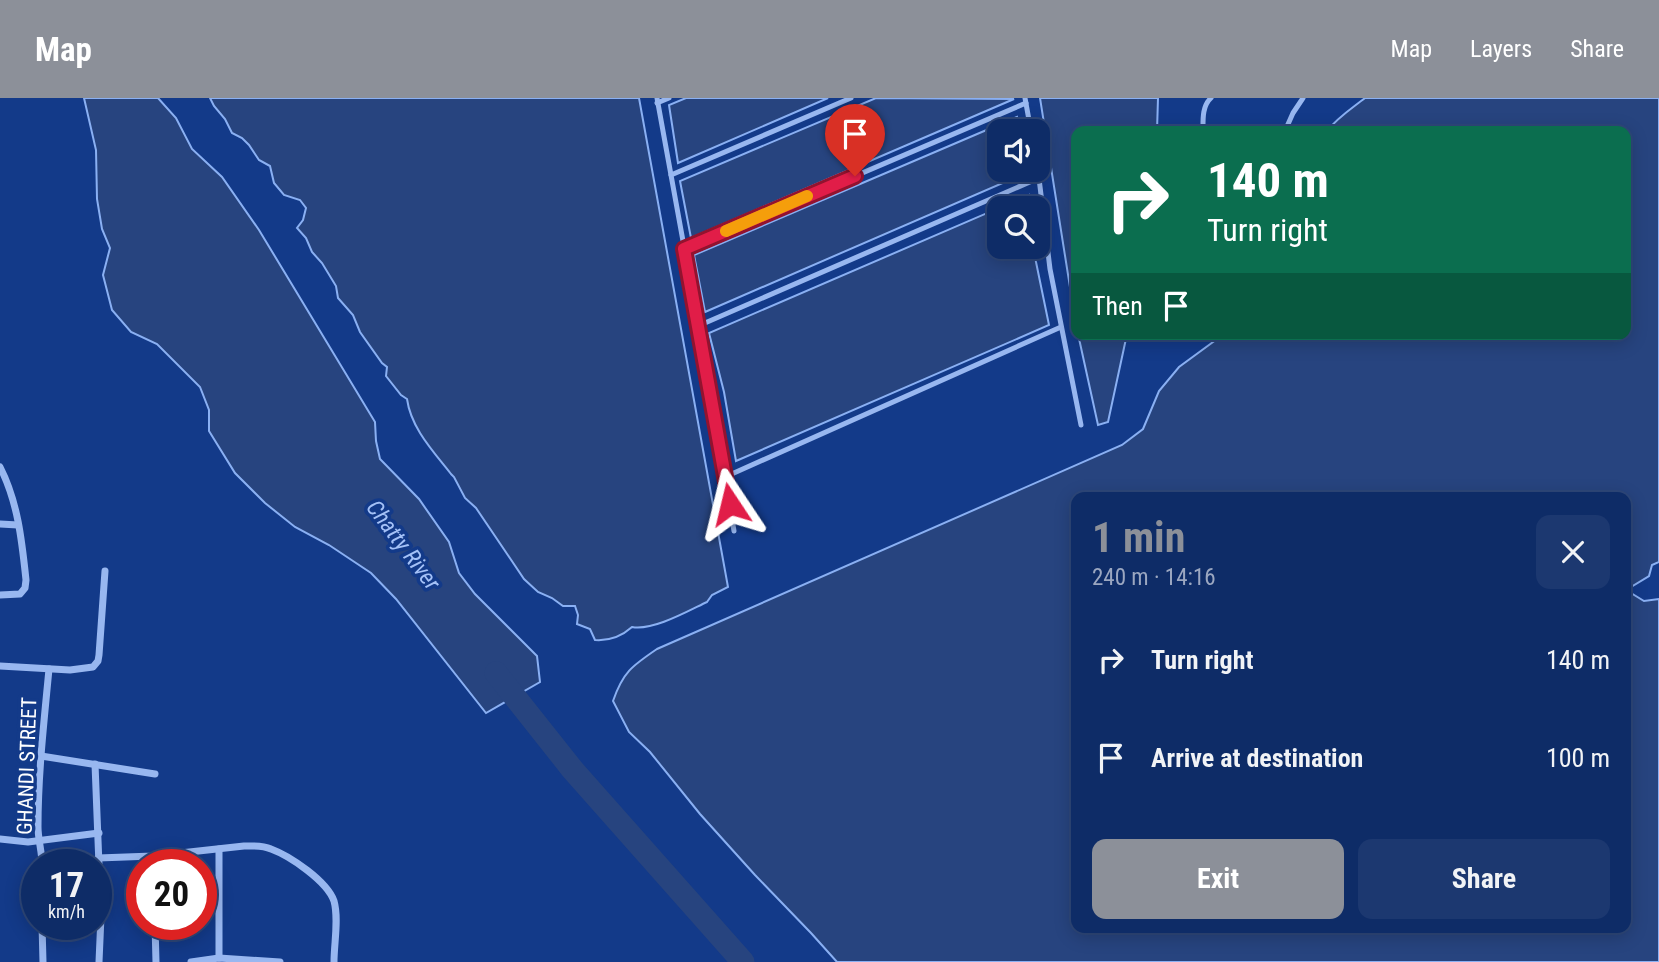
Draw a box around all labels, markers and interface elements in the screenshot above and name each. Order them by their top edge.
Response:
text: Map [35,30,92,69]
text: Map [1391,35,1432,63]
text: Layers [1470,35,1532,63]
text: Share [1570,35,1624,63]
pin [825,104,885,176]
icon: arrive [836,115,874,153]
map controls [987,119,1050,259]
button: sound [987,119,1050,182]
text: 140 m [1207,152,1329,209]
icon: right [1092,154,1183,245]
button: search [987,196,1050,259]
text: Turn right [1207,211,1328,249]
icon: arrive [1157,287,1195,325]
text: Then [1092,291,1143,321]
position arrow [693,467,767,541]
water label: Chatty River [360,495,446,596]
text: 1 min [1092,513,1185,562]
button: close [1536,515,1610,589]
text: 240 m · 14:16 [1092,564,1216,591]
icon: right [1092,641,1130,679]
text: Turn right [1151,645,1253,675]
text: 140 m [1546,645,1610,675]
street label: GHANDI STREET [13,697,41,835]
icon: arrive [1092,739,1130,777]
text: Arrive at destination [1151,743,1363,773]
text: 100 m [1546,743,1610,773]
button: Exit [1092,839,1344,919]
button: Share [1358,839,1610,919]
speed limit sign: 20 [126,849,217,940]
text: 17 [49,865,84,906]
text: km/h [48,901,85,922]

